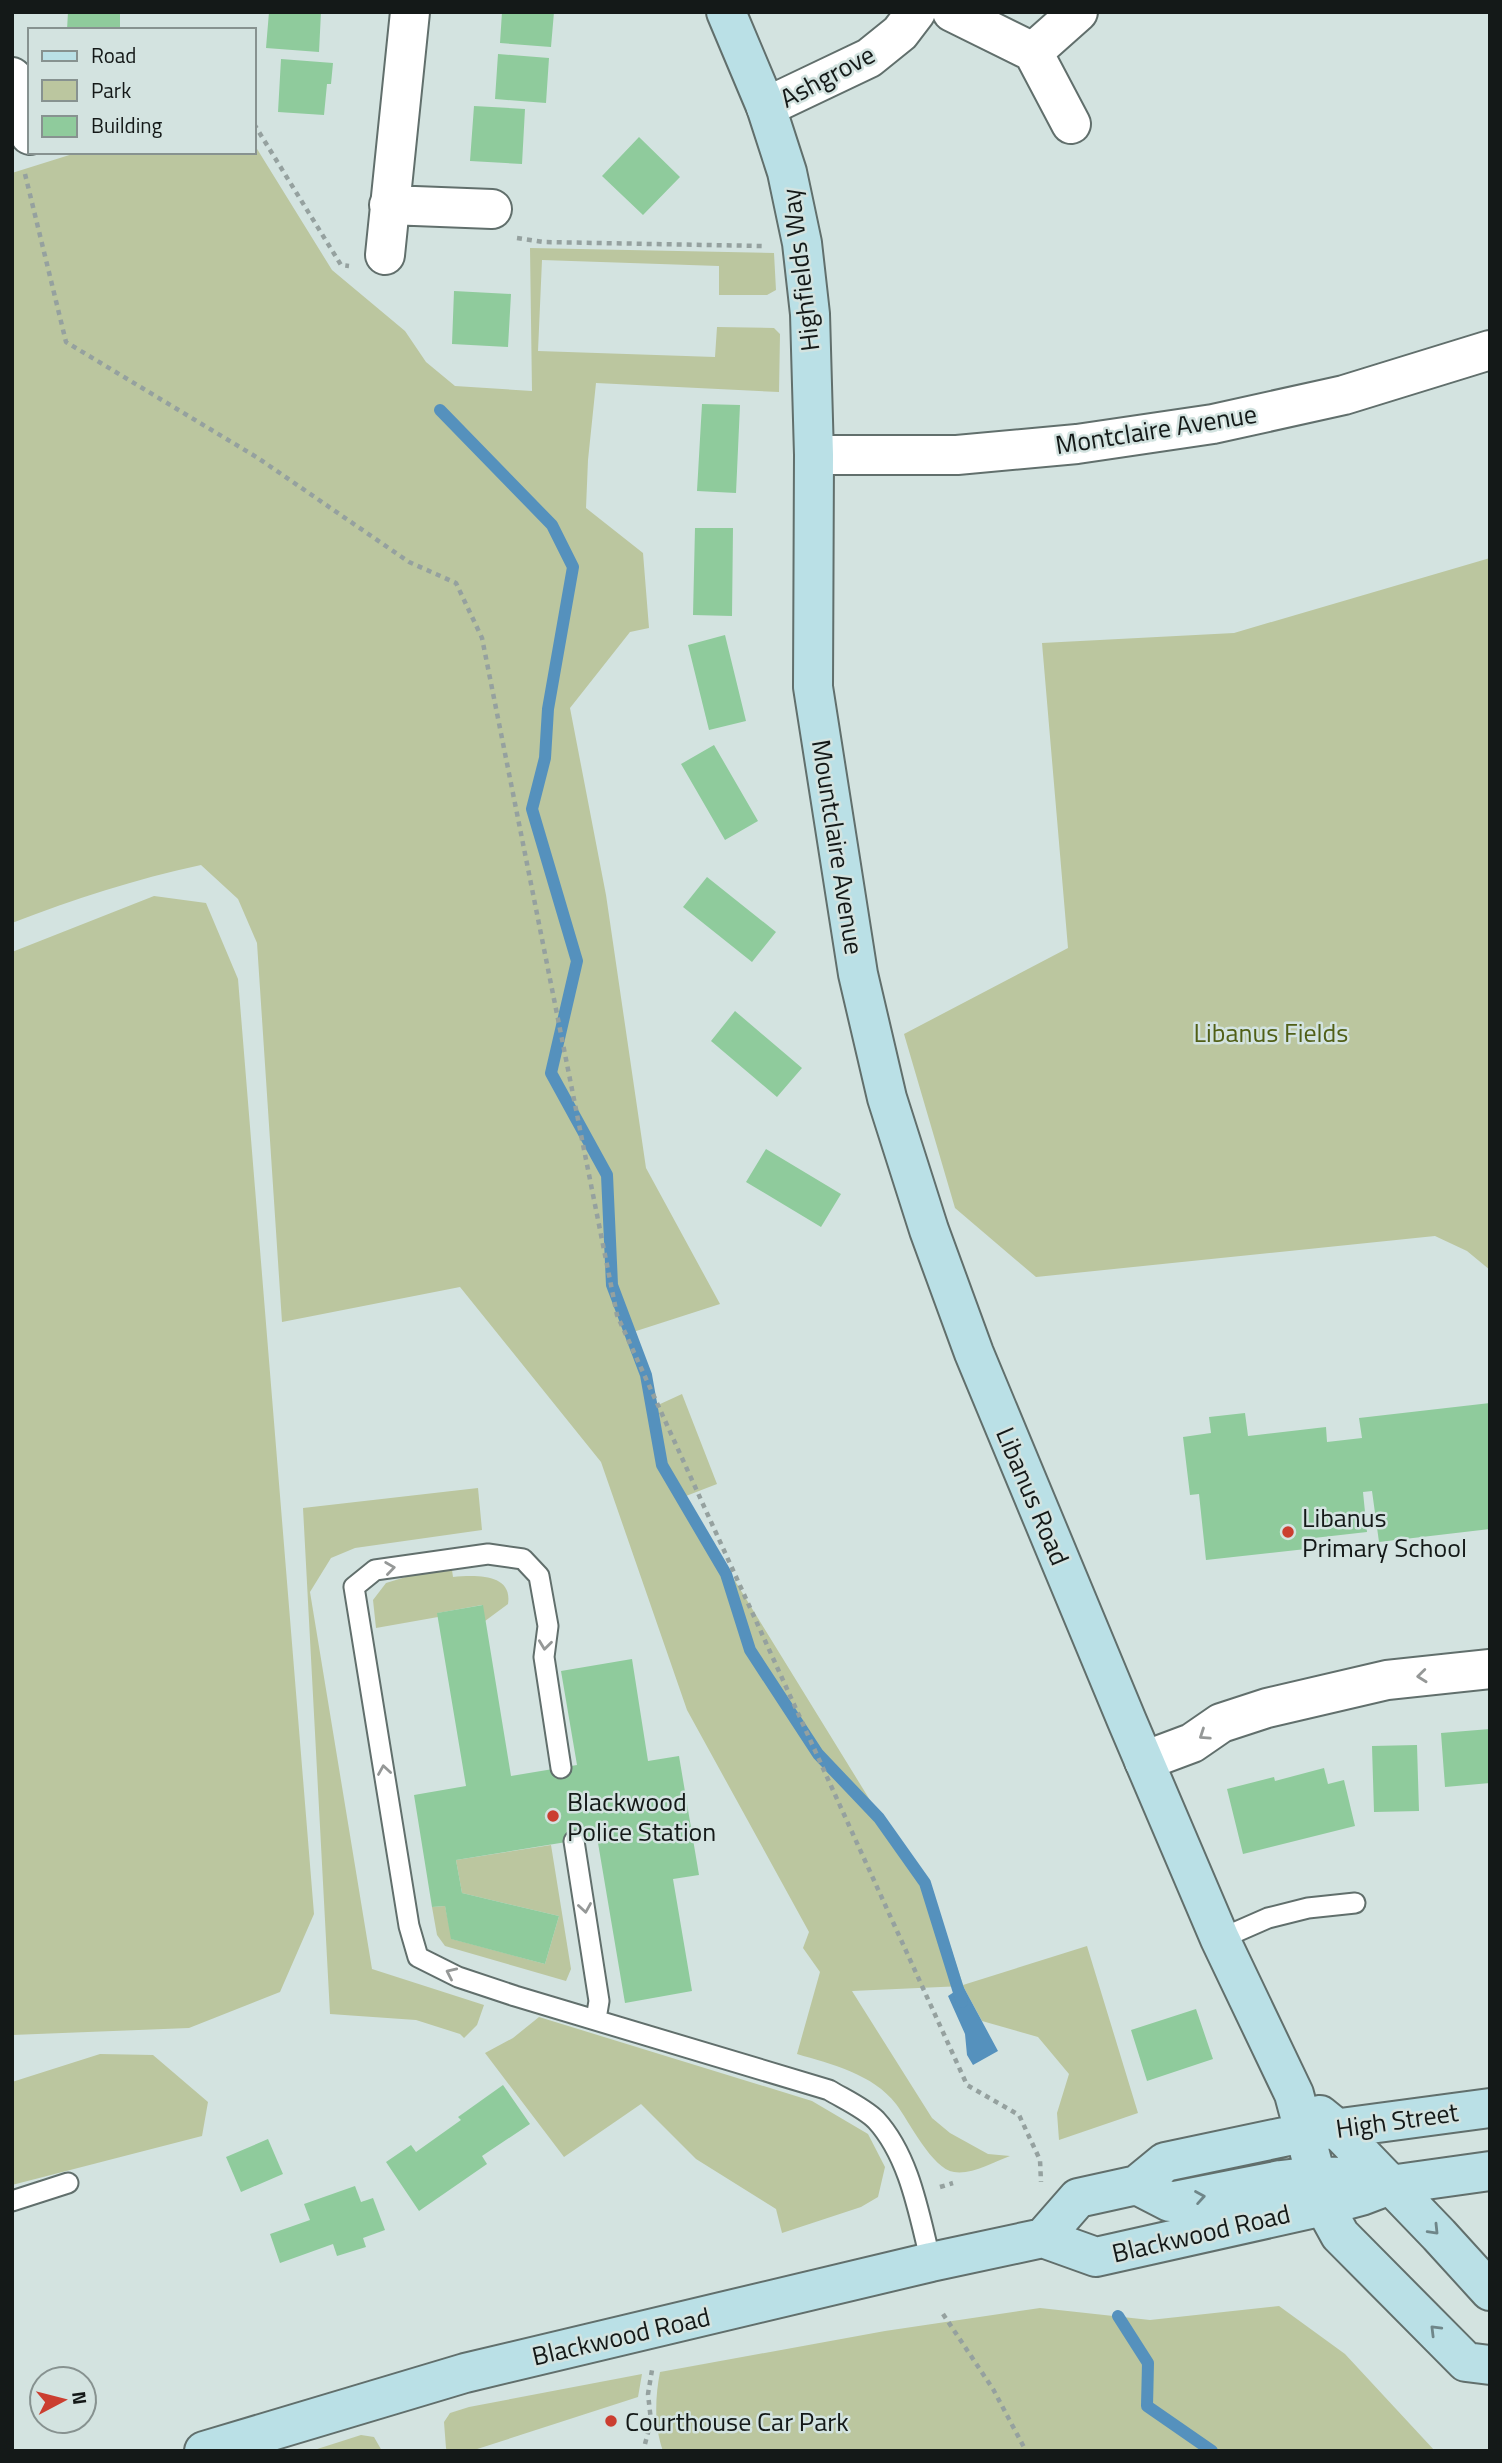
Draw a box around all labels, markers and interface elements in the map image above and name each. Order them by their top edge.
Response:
legend [28,28,256,154]
street label: Ashgrove [773,35,881,117]
text: Road [91,39,136,71]
text: Park [91,74,131,106]
text: Building [91,109,163,141]
street label: Highfields Way [771,186,829,354]
street label: Montclaire Avenue [1052,394,1260,464]
street label: Mountclaire Avenue [802,737,874,957]
park label: Libanus Fields [1194,1013,1348,1052]
street label: Libanus Road [986,1421,1080,1571]
place label: Libanus Primary School [1302,1498,1467,1567]
marker: Libanus Primary School [1280,1524,1296,1540]
one-way arrow [384,1560,396,1575]
one-way arrow [538,1639,553,1651]
one-way arrow [1416,1669,1428,1684]
one-way arrow [1199,1727,1212,1739]
one-way arrow [377,1764,392,1776]
place label: Blackwood Police Station [567,1782,716,1851]
marker: Blackwood Police Station [545,1808,561,1824]
one-way arrow [577,1902,592,1914]
one-way arrow [446,1967,458,1981]
street label: High Street [1333,2092,1461,2148]
one-way arrow [1194,2190,1206,2205]
street label: Blackwood Road [1108,2194,1294,2272]
one-way arrow [1426,2222,1439,2235]
street label: Blackwood Road [528,2297,714,2375]
one-way arrow [1431,2326,1443,2338]
north arrow [28,2365,98,2435]
text: N [65,2390,96,2406]
place label: Courthouse Car Park [625,2402,849,2441]
marker: Courthouse Car Park [603,2413,619,2429]

